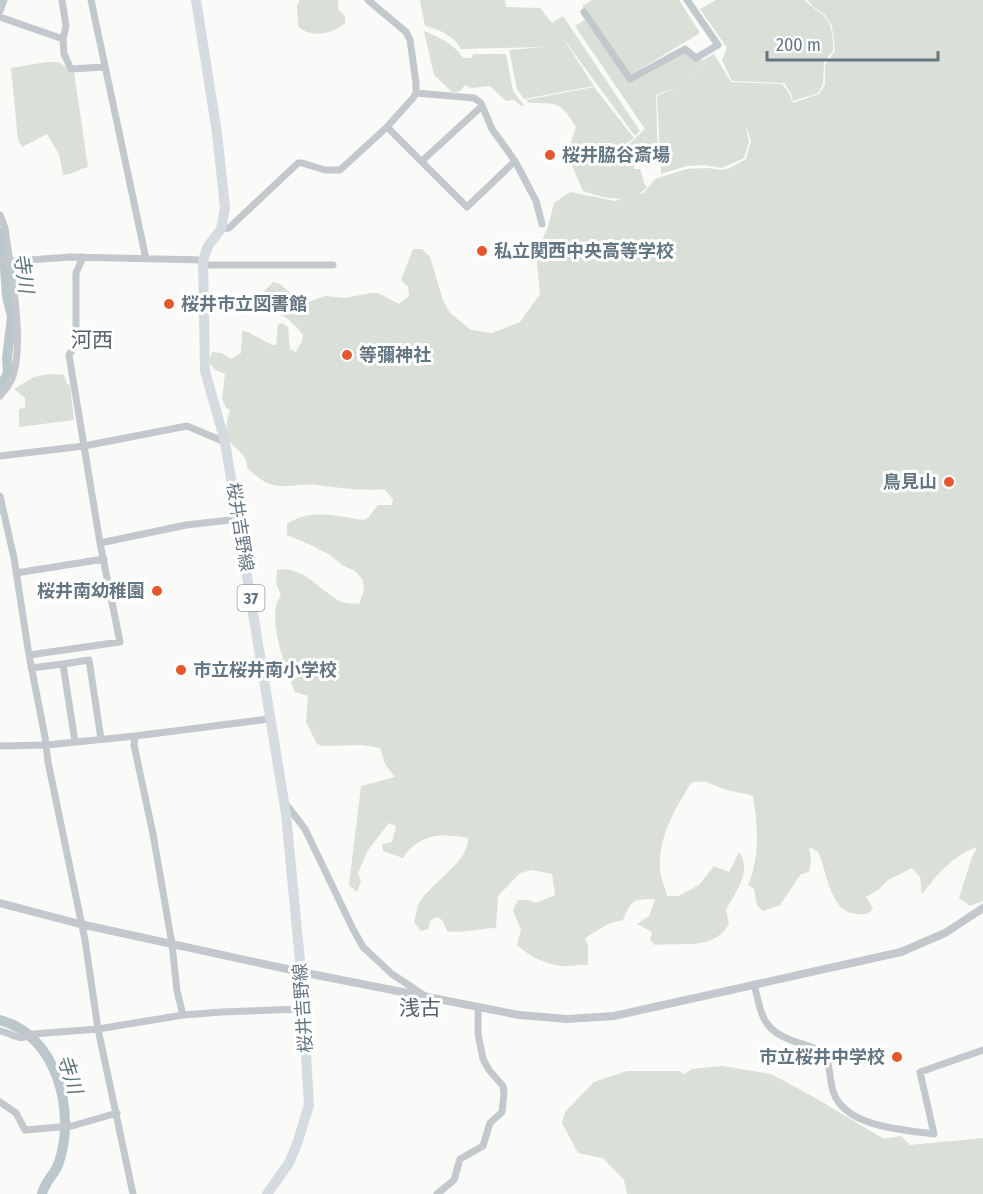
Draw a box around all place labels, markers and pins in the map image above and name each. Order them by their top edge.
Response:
place label: 桜井脇谷斎場 [562,144,670,166]
marker: 桜井脇谷斎場 [543,148,557,162]
place label: 私立関西中央高等学校 [494,240,674,262]
marker: 私立関西中央高等学校 [475,244,489,258]
place label: 桜井市立図書館 [181,293,307,315]
marker: 桜井市立図書館 [162,297,176,311]
place label: 等彌神社 [359,344,431,366]
marker: 等彌神社 [340,348,354,362]
place label: 鳥見山 [883,471,937,493]
marker: 鳥見山 [942,475,956,489]
place label: 桜井南幼稚園 [37,580,145,602]
marker: 桜井南幼稚園 [150,584,164,598]
place label: 市立桜井南小学校 [193,659,337,681]
marker: 市立桜井南小学校 [174,663,188,677]
place label: 市立桜井中学校 [759,1046,885,1068]
marker: 市立桜井中学校 [890,1050,904,1064]

